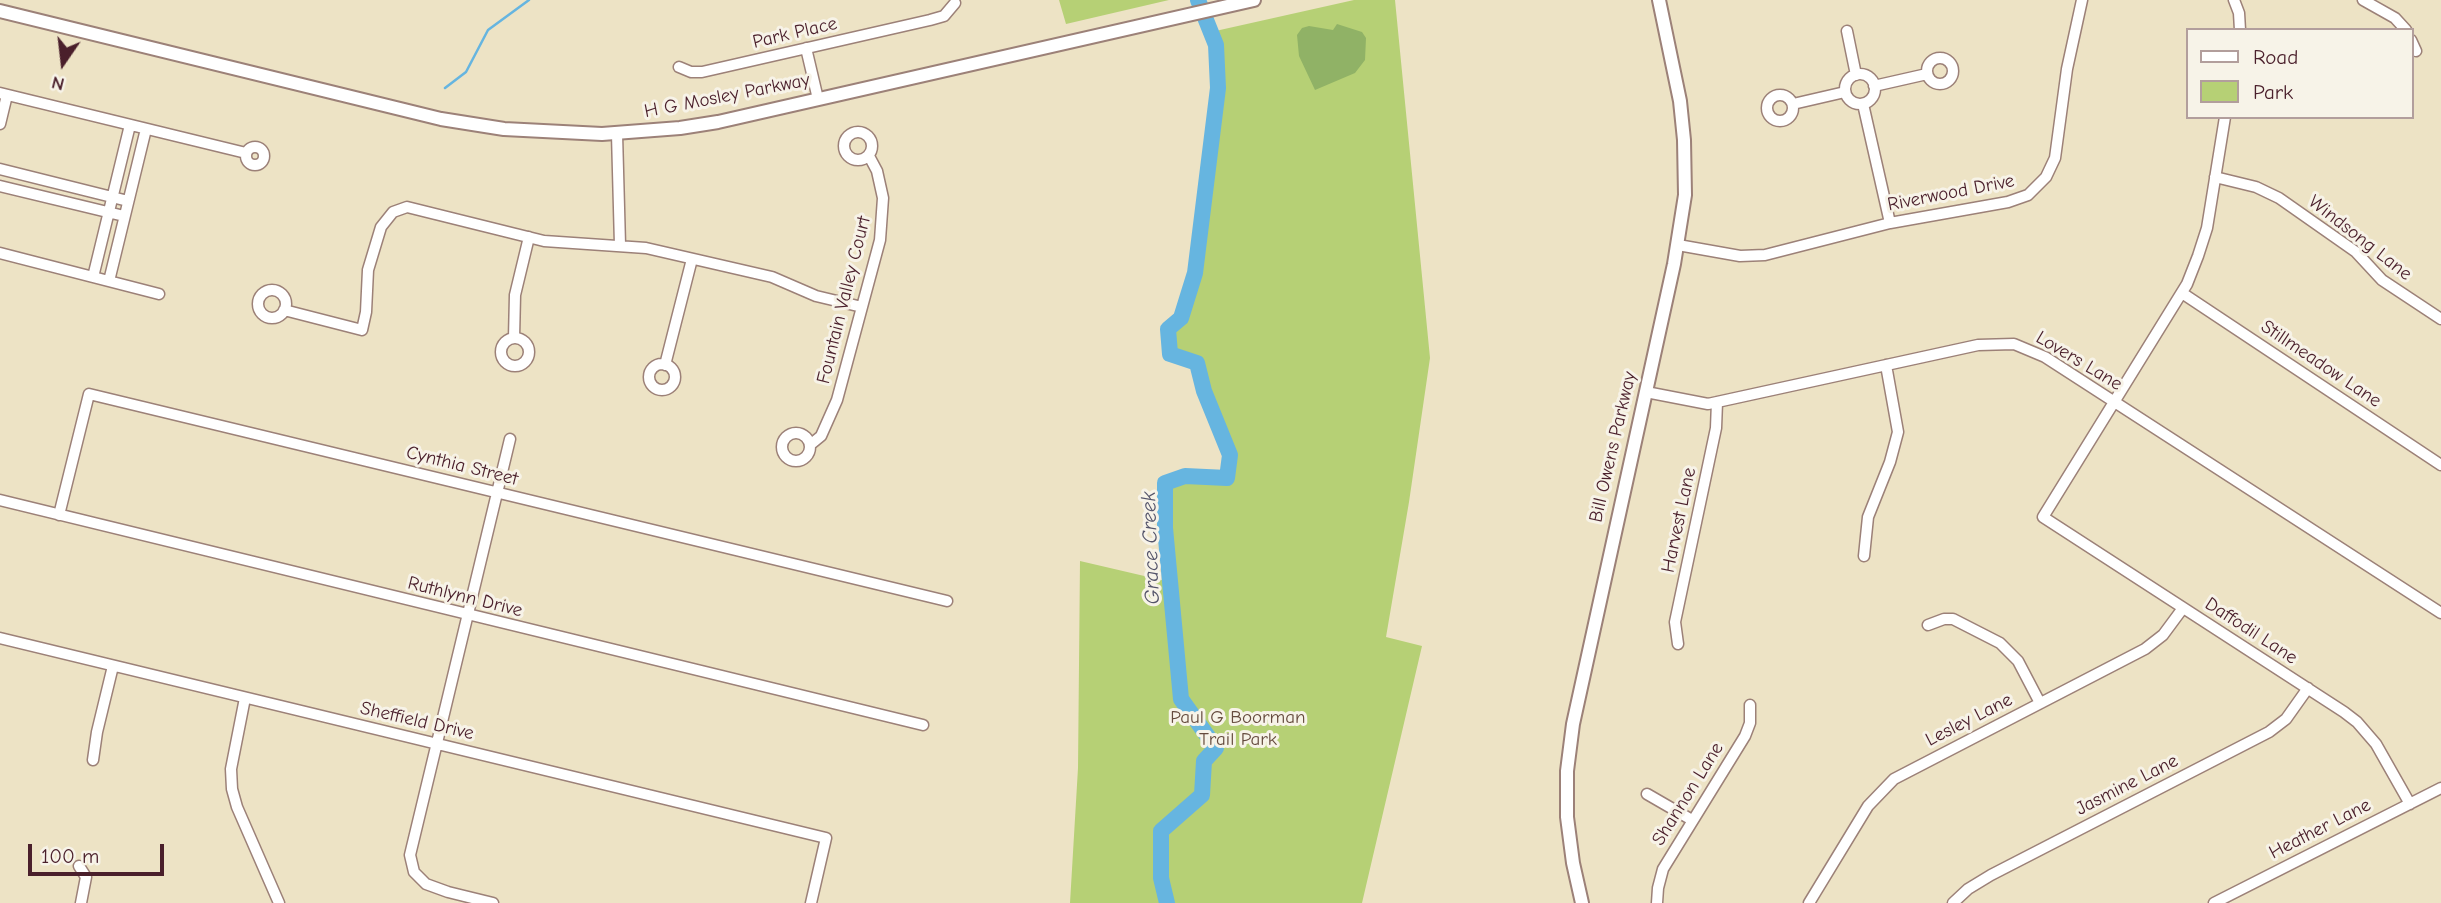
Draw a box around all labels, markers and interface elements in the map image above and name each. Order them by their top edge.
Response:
street label: Park Place [751,12,839,54]
north arrow [28,28,98,98]
legend [2186,28,2413,119]
text: Road [2253,45,2298,69]
street label: H G Mosley Parkway [642,69,812,123]
text: N [49,71,67,96]
text: Park [2253,80,2293,104]
street label: Riverwood Drive [1886,170,2016,216]
street label: Windsong Lane [2304,190,2416,286]
street label: Fountain Valley Court [812,214,876,386]
street label: Stillmeadow Lane [2256,315,2386,413]
street label: Lovers Lane [2032,326,2126,396]
street label: Bill Owens Parkway [1585,369,1641,525]
street label: Cynthia Street [404,441,520,491]
street label: Harvest Lane [1657,465,1701,575]
water label: Grace Creek [1136,491,1166,605]
street label: Ruthlynn Drive [405,572,525,622]
street label: Daffodil Lane [2200,593,2302,669]
street label: Lesley Lane [1922,688,2016,752]
street label: Sheffield Drive [358,697,476,745]
park label: Paul G Boorman Trail Park [1170,707,1306,751]
street label: Shannon Lane [1647,738,1729,850]
street label: Jasmine Lane [2072,749,2182,821]
street label: Heather Lane [2265,794,2375,864]
scale bar [32,830,168,874]
text: 100 m [41,844,99,868]

